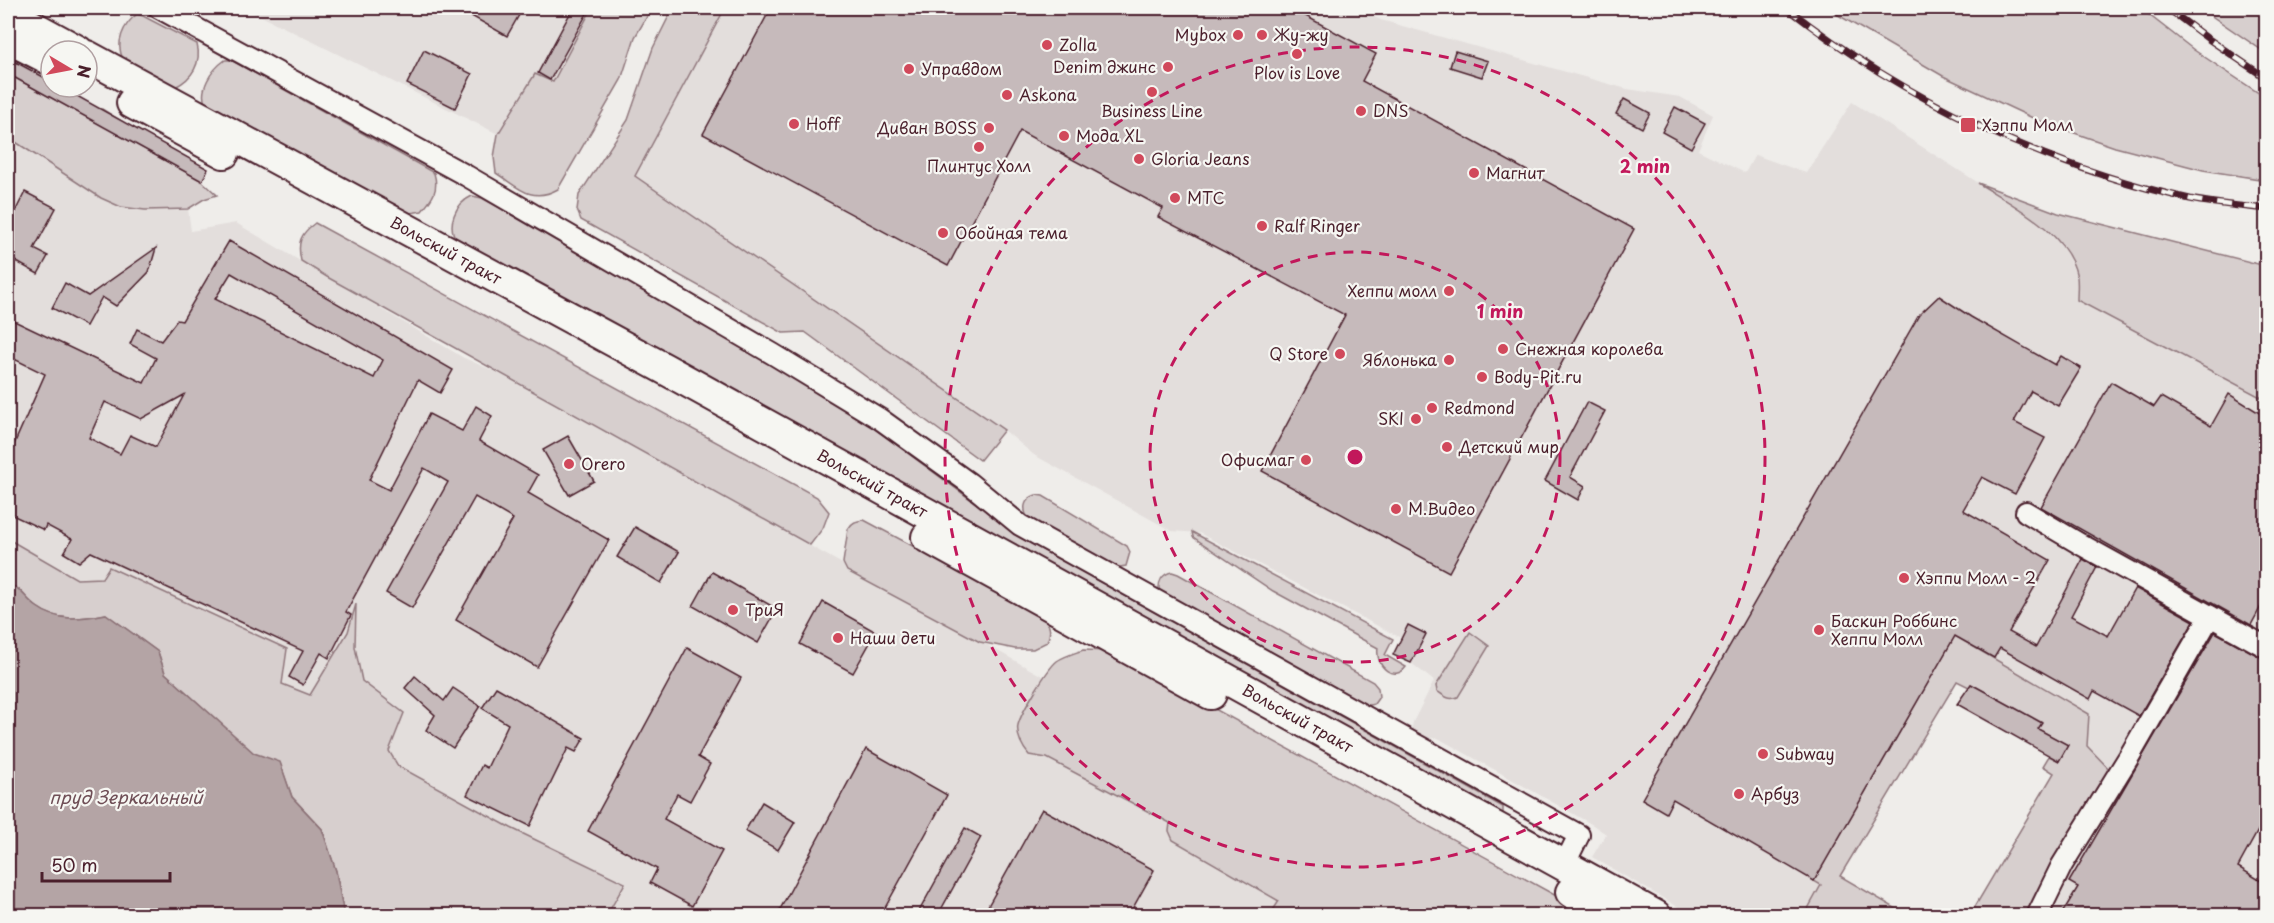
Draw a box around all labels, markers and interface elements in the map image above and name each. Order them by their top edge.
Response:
place label: Mybox [1175,22,1226,46]
place label: Жу-жу [1273,22,1329,46]
marker: Mybox [1231,28,1245,42]
marker: Жу-жу [1255,28,1269,42]
place label: Zolla [1059,32,1097,56]
marker: Zolla [1040,38,1054,52]
north arrow [39,39,99,99]
marker: Plov is Love [1290,47,1304,61]
place label: Denim джинс [1053,54,1156,78]
place label: Управдом [921,56,1002,80]
marker: Denim джинс [1161,60,1175,74]
place label: Plov is Love [1254,60,1340,84]
marker: Управдом [902,62,916,76]
text: N [72,63,98,80]
place label: Askona [1019,82,1077,106]
marker: Business Line [1145,85,1159,99]
marker: Askona [1000,88,1014,102]
place label: Business Line [1101,98,1203,122]
place label: DNS [1373,98,1408,122]
marker: DNS [1354,104,1368,118]
place label: Hoff [806,111,842,135]
place label: Хэппи Молл [1982,112,2073,136]
place label: Диван BOSS [877,115,977,139]
marker: Хэппи Молл [1959,116,1977,134]
marker: Hoff [787,117,801,131]
marker: Диван BOSS [982,121,996,135]
place label: Мода XL [1076,123,1144,147]
marker: Мода XL [1057,129,1071,143]
marker: Плинтус Холл [972,140,986,154]
place label: Gloria Jeans [1151,146,1250,170]
marker: Gloria Jeans [1132,152,1146,166]
text: 2 min [1620,152,1670,179]
place label: Плинтус Холл [927,153,1031,177]
place label: Магнит [1486,160,1546,184]
marker: Магнит [1467,166,1481,180]
place label: МТС [1187,185,1225,209]
marker: МТС [1168,191,1182,205]
street label: Вольский тракт [386,209,507,290]
place label: Ralf Ringer [1274,213,1360,237]
marker: Ralf Ringer [1255,219,1269,233]
place label: Обойная тема [955,220,1068,244]
marker: Обойная тема [936,226,950,240]
place label: Хеппи молл [1347,278,1437,302]
marker: Хеппи молл [1442,284,1456,298]
text: 1 min [1477,297,1523,324]
place label: Снежная королева [1515,336,1663,360]
place label: Q Store [1269,341,1328,365]
marker: Снежная королева [1496,342,1510,356]
marker: Q Store [1333,347,1347,361]
place label: Яблонька [1363,347,1437,371]
marker: Яблонька [1442,353,1456,367]
place label: Body-Pit.ru [1494,364,1582,388]
marker: Body-Pit.ru [1475,370,1489,384]
place label: Redmond [1444,395,1515,419]
marker: Redmond [1425,401,1439,415]
place label: SKI [1378,406,1404,430]
marker: SKI [1409,412,1423,426]
place label: Детский мир [1458,434,1559,458]
marker: Детский мир [1440,440,1454,454]
street label: Вольский тракт [813,442,933,523]
place label: Офисмаг [1221,447,1295,471]
centre of rings [1345,447,1365,467]
place label: Orero [581,451,626,475]
marker: Офисмаг [1299,453,1313,467]
marker: Orero [562,457,576,471]
place label: М.Видео [1408,496,1475,520]
marker: М.Видео [1389,502,1403,516]
place label: Хэппи Молл - 2 [1916,565,2036,589]
marker: Хэппи Молл - 2 [1897,571,1911,585]
place label: ТриЯ [745,597,784,621]
marker: ТриЯ [726,603,740,617]
place label: Баскин Роббинс Хеппи Молл [1831,608,1957,650]
marker: Баскин Роббинс Хеппи Молл [1812,623,1826,637]
place label: Наши дети [850,625,935,649]
marker: Наши дети [831,631,845,645]
street label: Вольский тракт [1238,677,1359,758]
place label: Subway [1775,741,1834,765]
marker: Subway [1756,747,1770,761]
place label: Арбуз [1751,781,1800,805]
water label: пруд Зеркальный [49,783,205,810]
marker: Арбуз [1732,787,1746,801]
scale bar [42,845,170,883]
text: 50 m [51,851,98,878]

